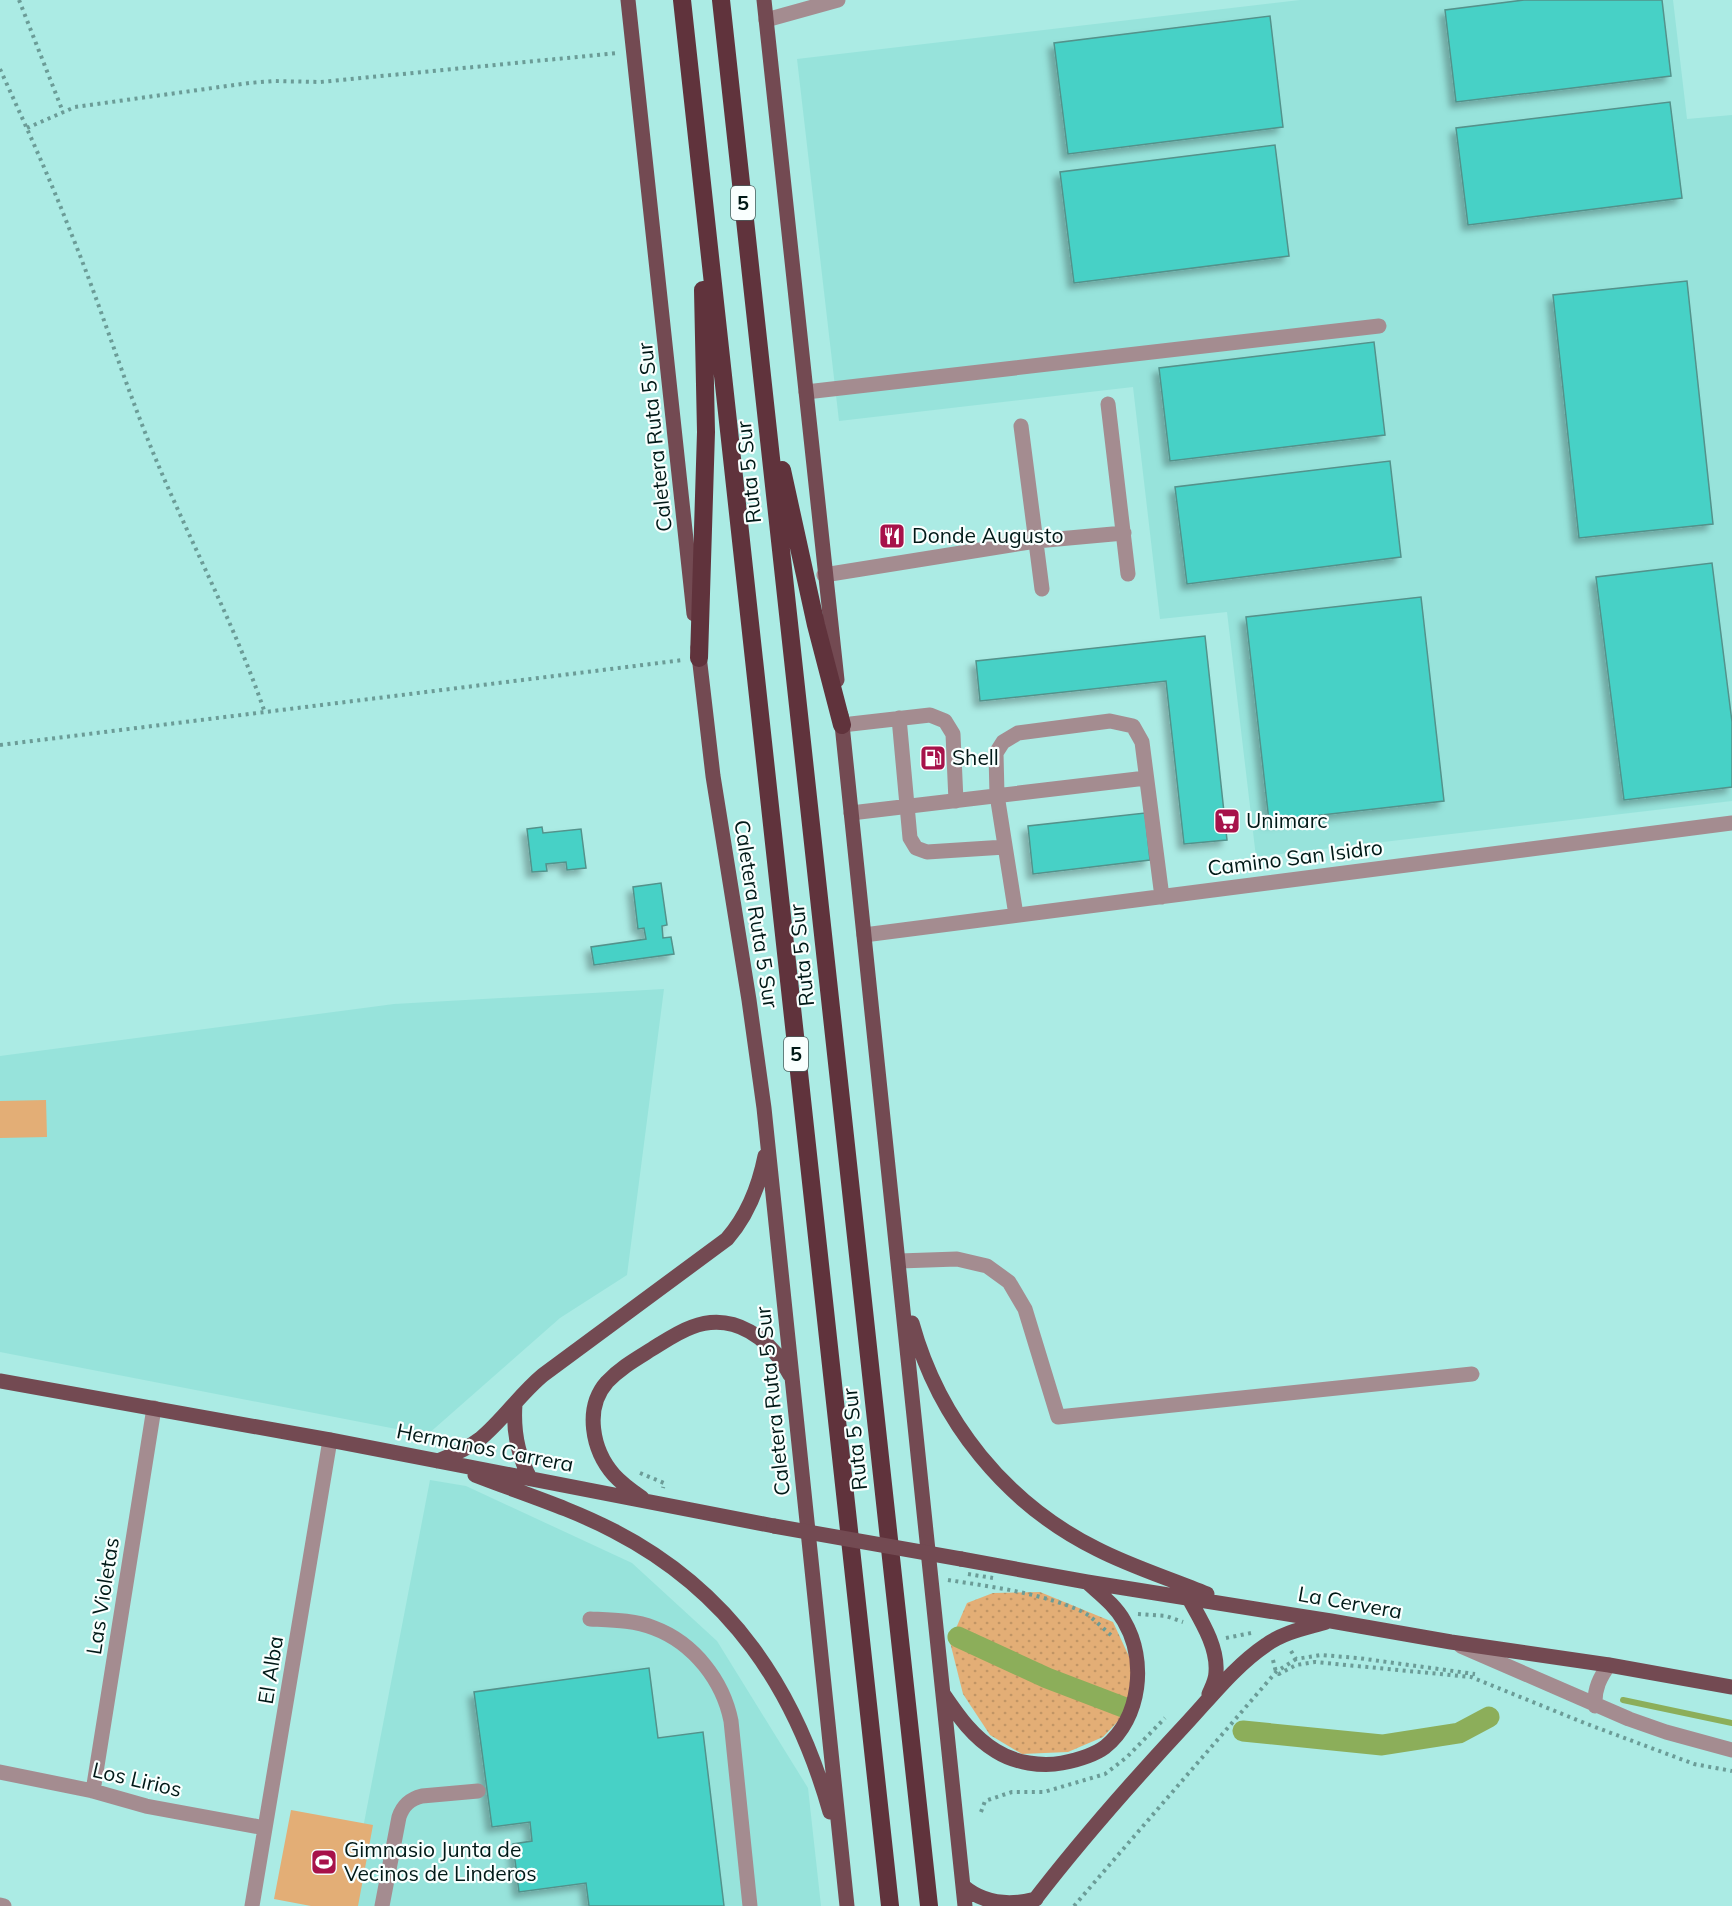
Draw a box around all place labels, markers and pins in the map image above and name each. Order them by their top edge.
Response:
restaurant icon: Donde Augusto [877,521,907,551]
place label: Donde Augusto [912,522,1063,548]
fuel station icon: Shell [918,743,948,773]
place label: Shell [952,744,999,770]
supermarket icon: Unimarc [1212,806,1242,836]
place label: Unimarc [1246,807,1328,833]
place label: Gimnasio Junta de Vecinos de Linderos [344,1836,537,1886]
sports icon: Gimnasio Junta de Vecinos de Linderos [309,1847,339,1877]

